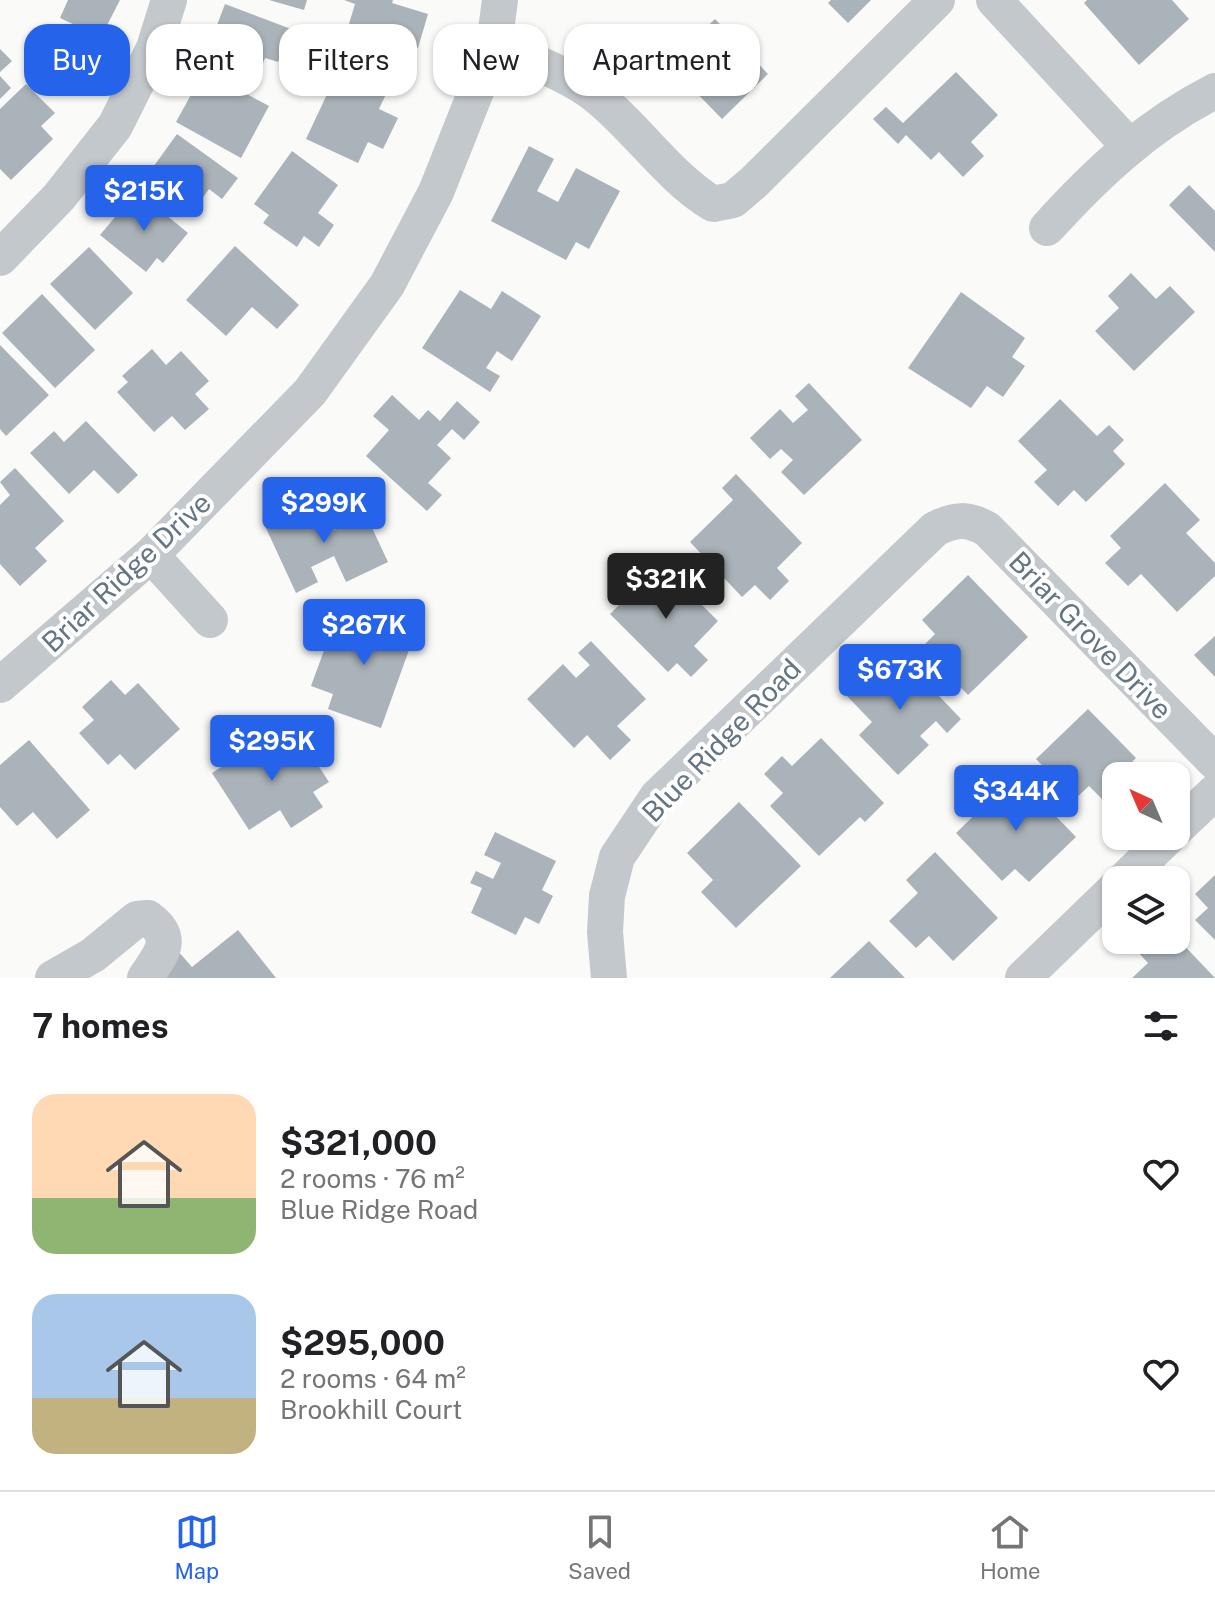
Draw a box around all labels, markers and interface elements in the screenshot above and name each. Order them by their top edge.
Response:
chip: Buy [24,24,130,96]
chip: Rent [146,24,263,96]
chip: Filters [279,24,417,96]
chip: New [433,24,548,96]
chip: Apartment [564,24,760,96]
pin: $215K [88,165,200,233]
text: $215K [103,175,185,206]
pin: $299K [268,477,380,545]
street label: Briar Ridge Drive [35,485,217,659]
text: $299K [280,487,368,518]
street label: Briar Grove Drive [1003,544,1179,726]
pin: $321K [610,553,722,621]
text: $321K [625,563,707,594]
pin: $267K [308,599,420,667]
text: $267K [321,609,407,640]
pin: $673K [844,644,956,712]
street label: Blue Ridge Road [635,652,807,828]
text: $673K [857,654,943,685]
pin: $295K [216,715,328,783]
text: $295K [228,725,316,756]
north arrow [1102,762,1190,850]
map controls [1102,762,1190,954]
pin: $344K [960,765,1072,833]
text: $344K [972,775,1060,806]
button: layers [1102,866,1190,954]
icon: filters [1139,1004,1183,1048]
text: 7 homes [32,1006,169,1046]
text: $321,000 [280,1123,437,1163]
icon: home [96,1126,192,1222]
icon: heart [1139,1152,1183,1196]
text: 2 rooms · 76 m² [280,1163,465,1194]
text: Blue Ridge Road [280,1194,478,1225]
text: $295,000 [280,1323,445,1363]
icon: home [96,1326,192,1422]
icon: heart [1139,1352,1183,1396]
text: 2 rooms · 64 m² [280,1363,466,1394]
text: Brookhill Court [280,1394,462,1425]
tab: Map [174,1510,219,1584]
tab: Saved [568,1510,631,1584]
tab: Home [980,1510,1041,1584]

